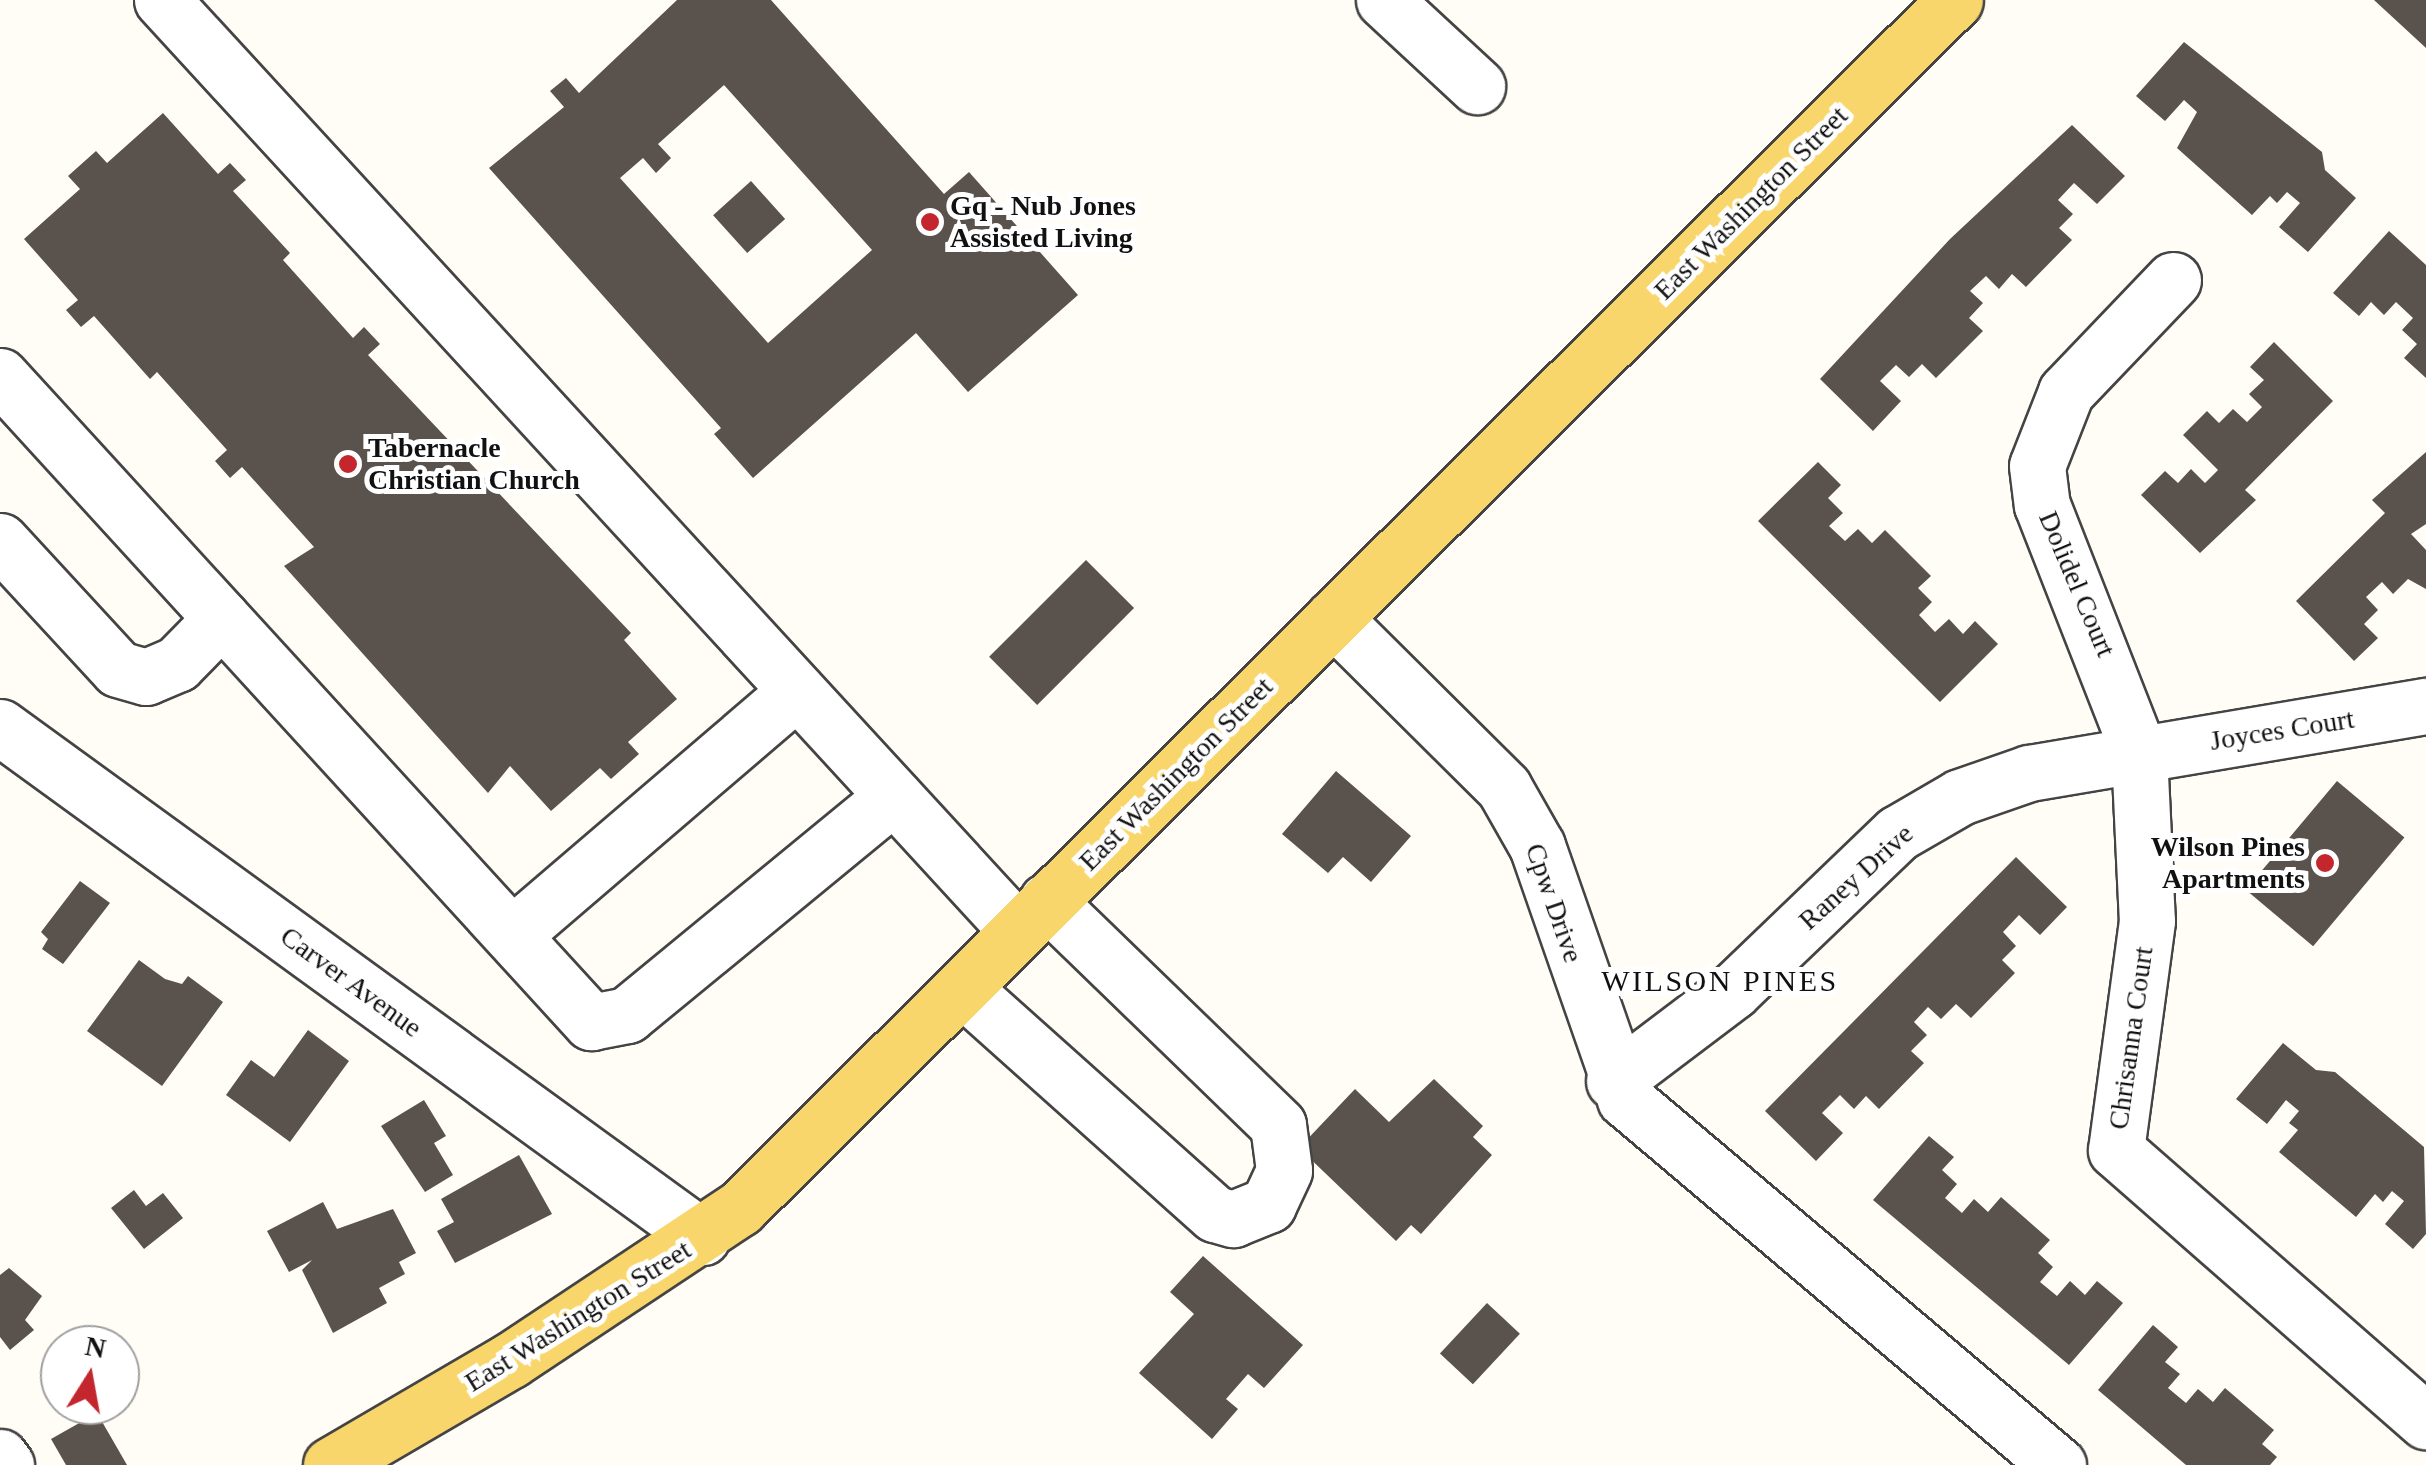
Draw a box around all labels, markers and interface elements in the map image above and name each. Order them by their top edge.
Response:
street label: East Washington Street [1647,99,1855,307]
place label: Gq - Nub Jones Assisted Living [950,189,1136,255]
marker: Gq - Nub Jones Assisted Living [919,211,941,233]
place label: Tabernacle Christian Church [368,431,580,497]
marker: Tabernacle Christian Church [337,453,359,475]
street label: Dolidel Court [2031,506,2123,662]
street label: East Washington Street [1072,670,1280,878]
street label: Joyces Court [2208,702,2356,758]
street label: Raney Drive [1792,817,1920,937]
place label: Wilson Pines Apartments [2151,830,2305,896]
street label: Cpw Drive [1518,839,1590,967]
marker: Wilson Pines Apartments [2314,852,2336,874]
street label: Carver Avenue [273,919,429,1045]
street label: Chrisanna Court [2102,944,2160,1132]
district label: WILSON PINES [1601,963,1839,999]
street label: East Washington Street [459,1233,697,1399]
north arrow [40,1325,140,1425]
text: N [83,1330,108,1364]

